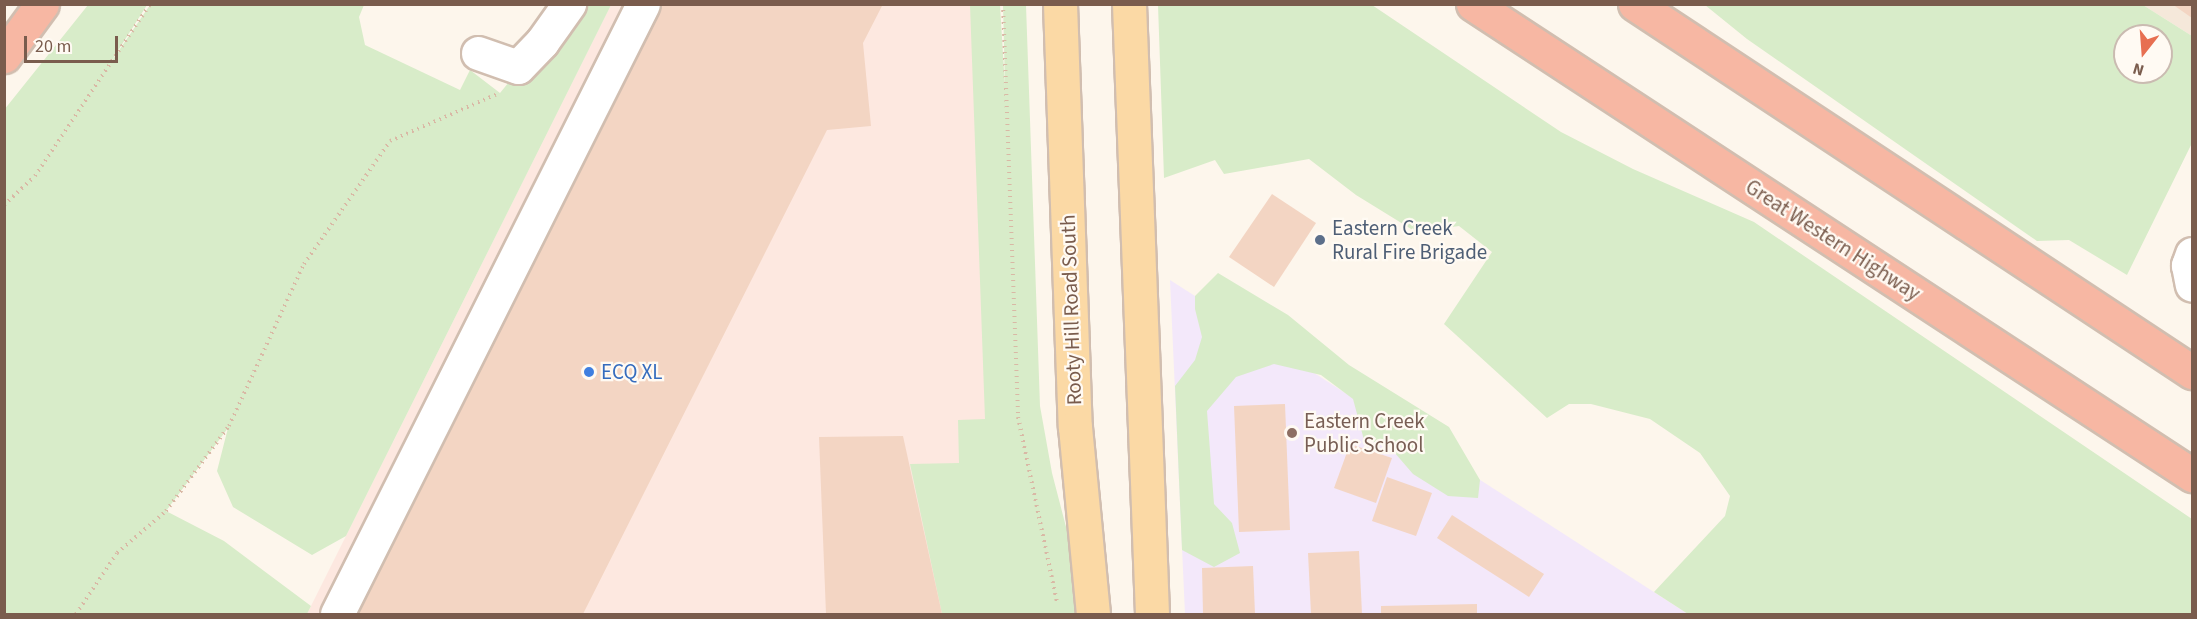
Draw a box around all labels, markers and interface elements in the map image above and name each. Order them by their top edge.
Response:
scale bar [27,24,122,62]
north arrow [2113,24,2173,84]
text: 20 m [35,34,71,59]
text: N [2130,57,2147,81]
street label: Great Western Highway [1741,174,1925,306]
street label: Rooty Hill Road South [1055,214,1087,406]
place label: Eastern Creek Rural Fire Brigade [1332,215,1487,265]
marker: Eastern Creek Rural Fire Brigade [1313,233,1327,247]
place label: ECQ XL [601,359,663,385]
marker: ECQ XL [582,365,596,379]
place label: Eastern Creek Public School [1304,408,1425,458]
marker: Eastern Creek Public School [1285,426,1299,440]

